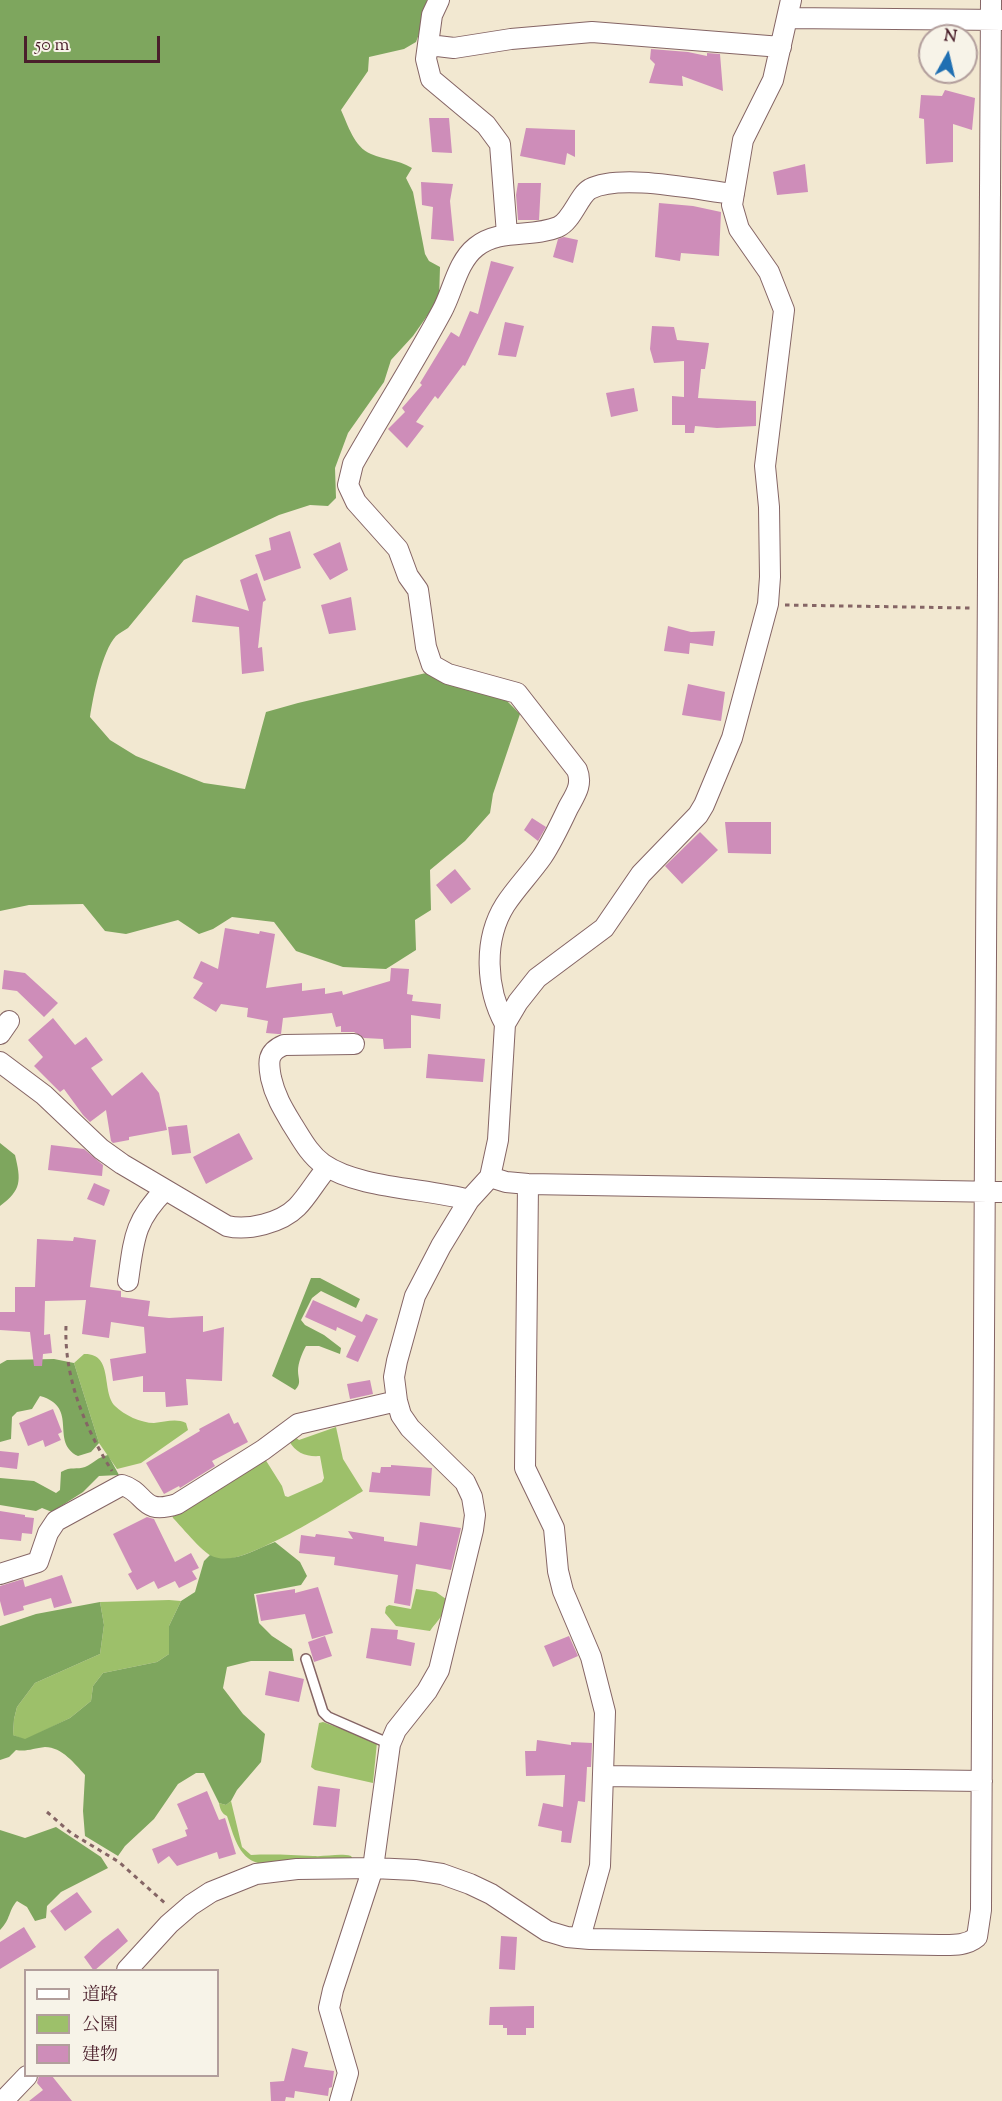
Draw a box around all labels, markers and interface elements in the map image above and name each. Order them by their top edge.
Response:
scale bar [27,24,164,62]
north arrow [918,24,978,84]
text: N [942,25,958,50]
text: 50 m [35,33,69,59]
legend [24,1969,219,2077]
text: 道路 [82,1983,118,2009]
text: 公園 [82,2013,118,2039]
text: 建物 [82,2043,118,2069]

